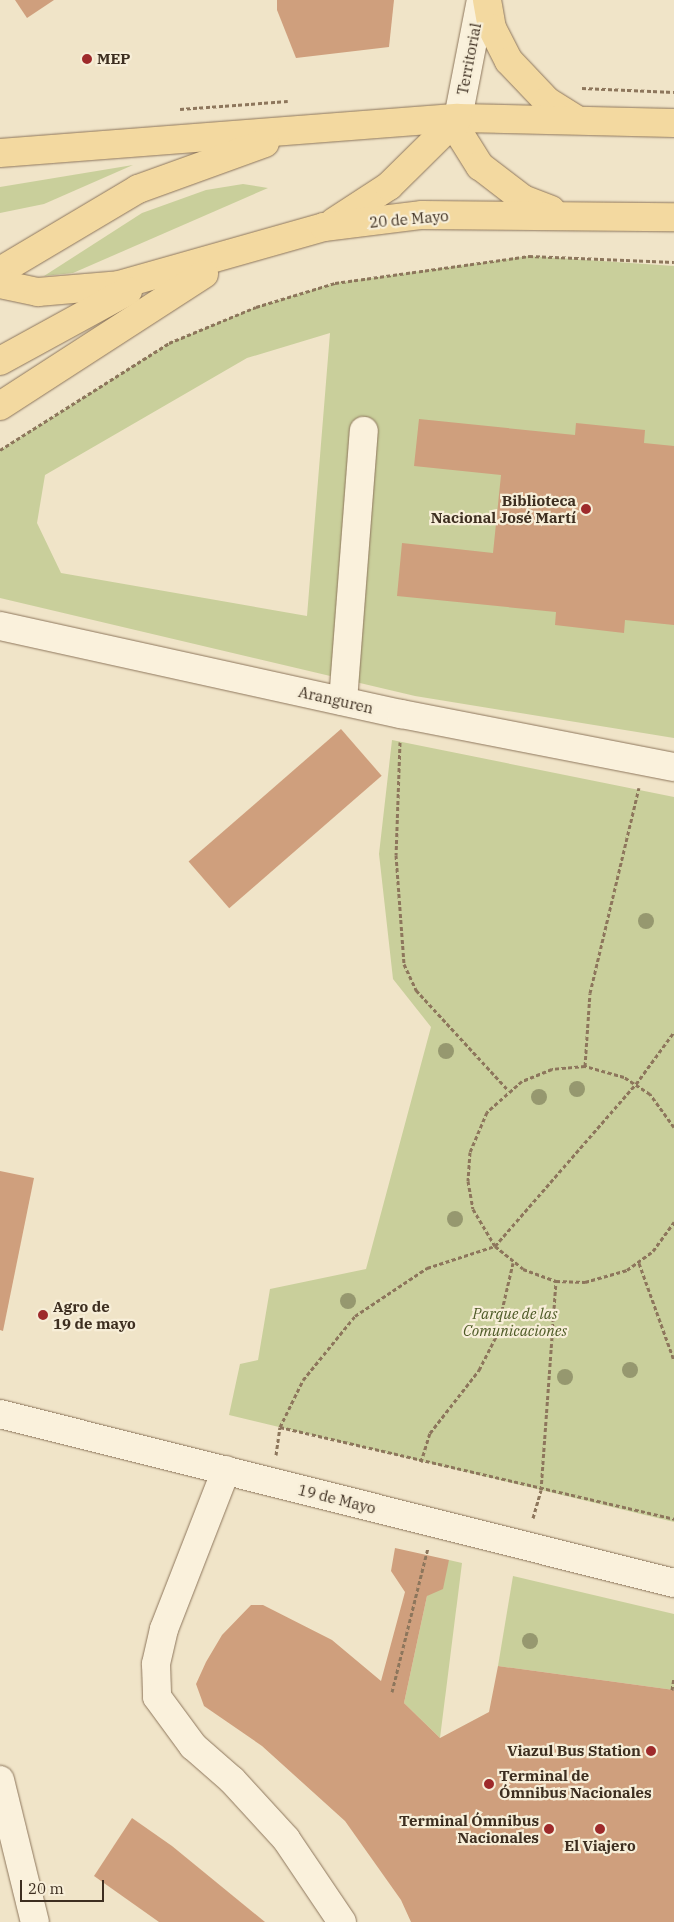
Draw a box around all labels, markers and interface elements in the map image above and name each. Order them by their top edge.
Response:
street label: Territorial [453,21,485,97]
place label: MEP [97,50,131,68]
marker: MEP [81,53,93,65]
street label: 20 de Mayo [369,207,449,231]
place label: Biblioteca Nacional José Martí [431,491,576,526]
marker: Biblioteca Nacional José Martí [580,503,592,515]
street label: Aranguren [297,683,375,717]
place label: Agro de 19 de mayo [53,1297,136,1332]
park label: Parque de las Comunicaciones [463,1304,567,1339]
marker: Agro de 19 de mayo [37,1309,49,1321]
street label: 19 de Mayo [296,1481,378,1517]
place label: Viazul Bus Station [507,1742,641,1760]
marker: Viazul Bus Station [645,1745,657,1757]
place label: Terminal de Ómnibus Nacionales [499,1766,652,1801]
marker: Terminal de Ómnibus Nacionales [483,1778,495,1790]
place label: Terminal Ómnibus Nacionales [399,1811,539,1846]
marker: Terminal Ómnibus Nacionales [543,1823,555,1835]
marker: El Viajero [594,1823,606,1835]
place label: El Viajero [564,1837,636,1855]
scale bar [22,1870,106,1902]
text: 20 m [28,1879,64,1898]

